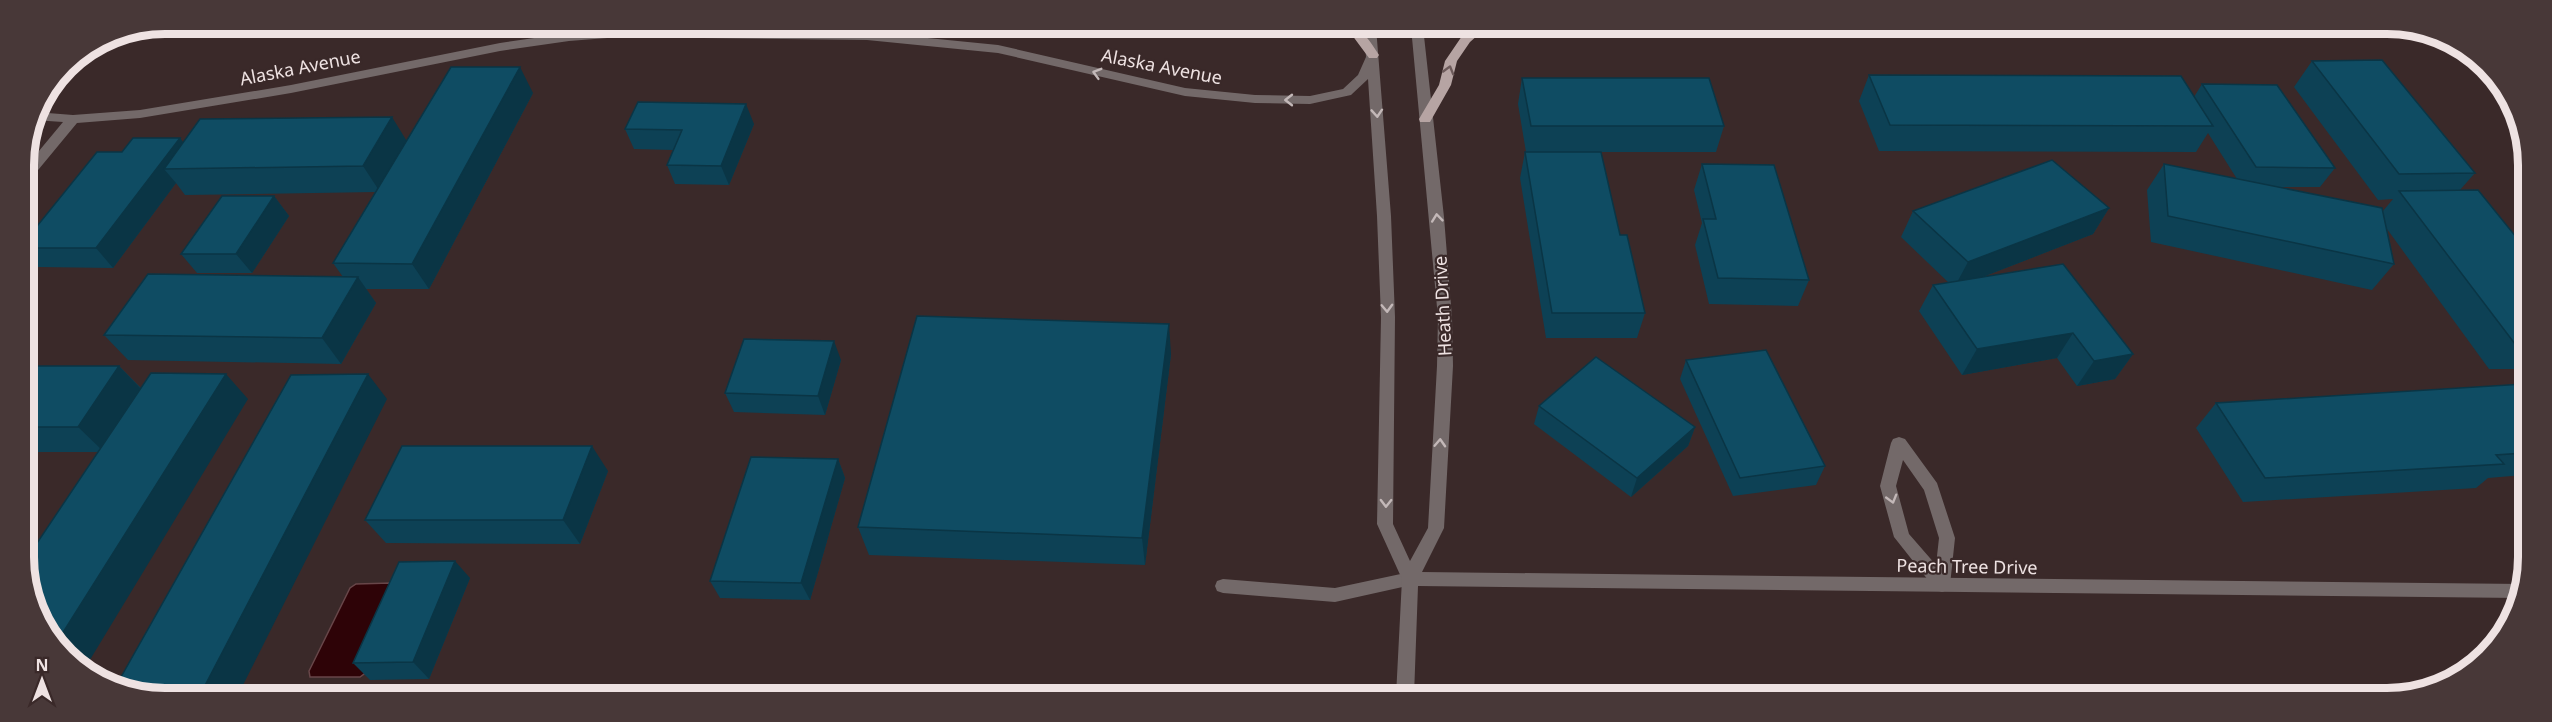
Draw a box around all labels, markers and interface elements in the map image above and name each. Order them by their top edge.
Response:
street label: Alaska Avenue [1100,43,1224,89]
street label: Alaska Avenue [238,44,362,90]
one-way arrow [1442,65,1454,76]
one-way arrow [1092,68,1102,80]
one-way arrow [1285,94,1294,106]
one-way arrow [1370,109,1383,118]
one-way arrow [1431,214,1444,223]
street label: Heath Drive [1427,255,1457,357]
one-way arrow [1381,303,1394,312]
one-way arrow [1434,439,1447,448]
one-way arrow [1885,493,1897,504]
one-way arrow [1380,498,1392,507]
street label: Peach Tree Drive [1896,553,2038,579]
north arrow [12,650,72,710]
text: N [35,654,49,676]

